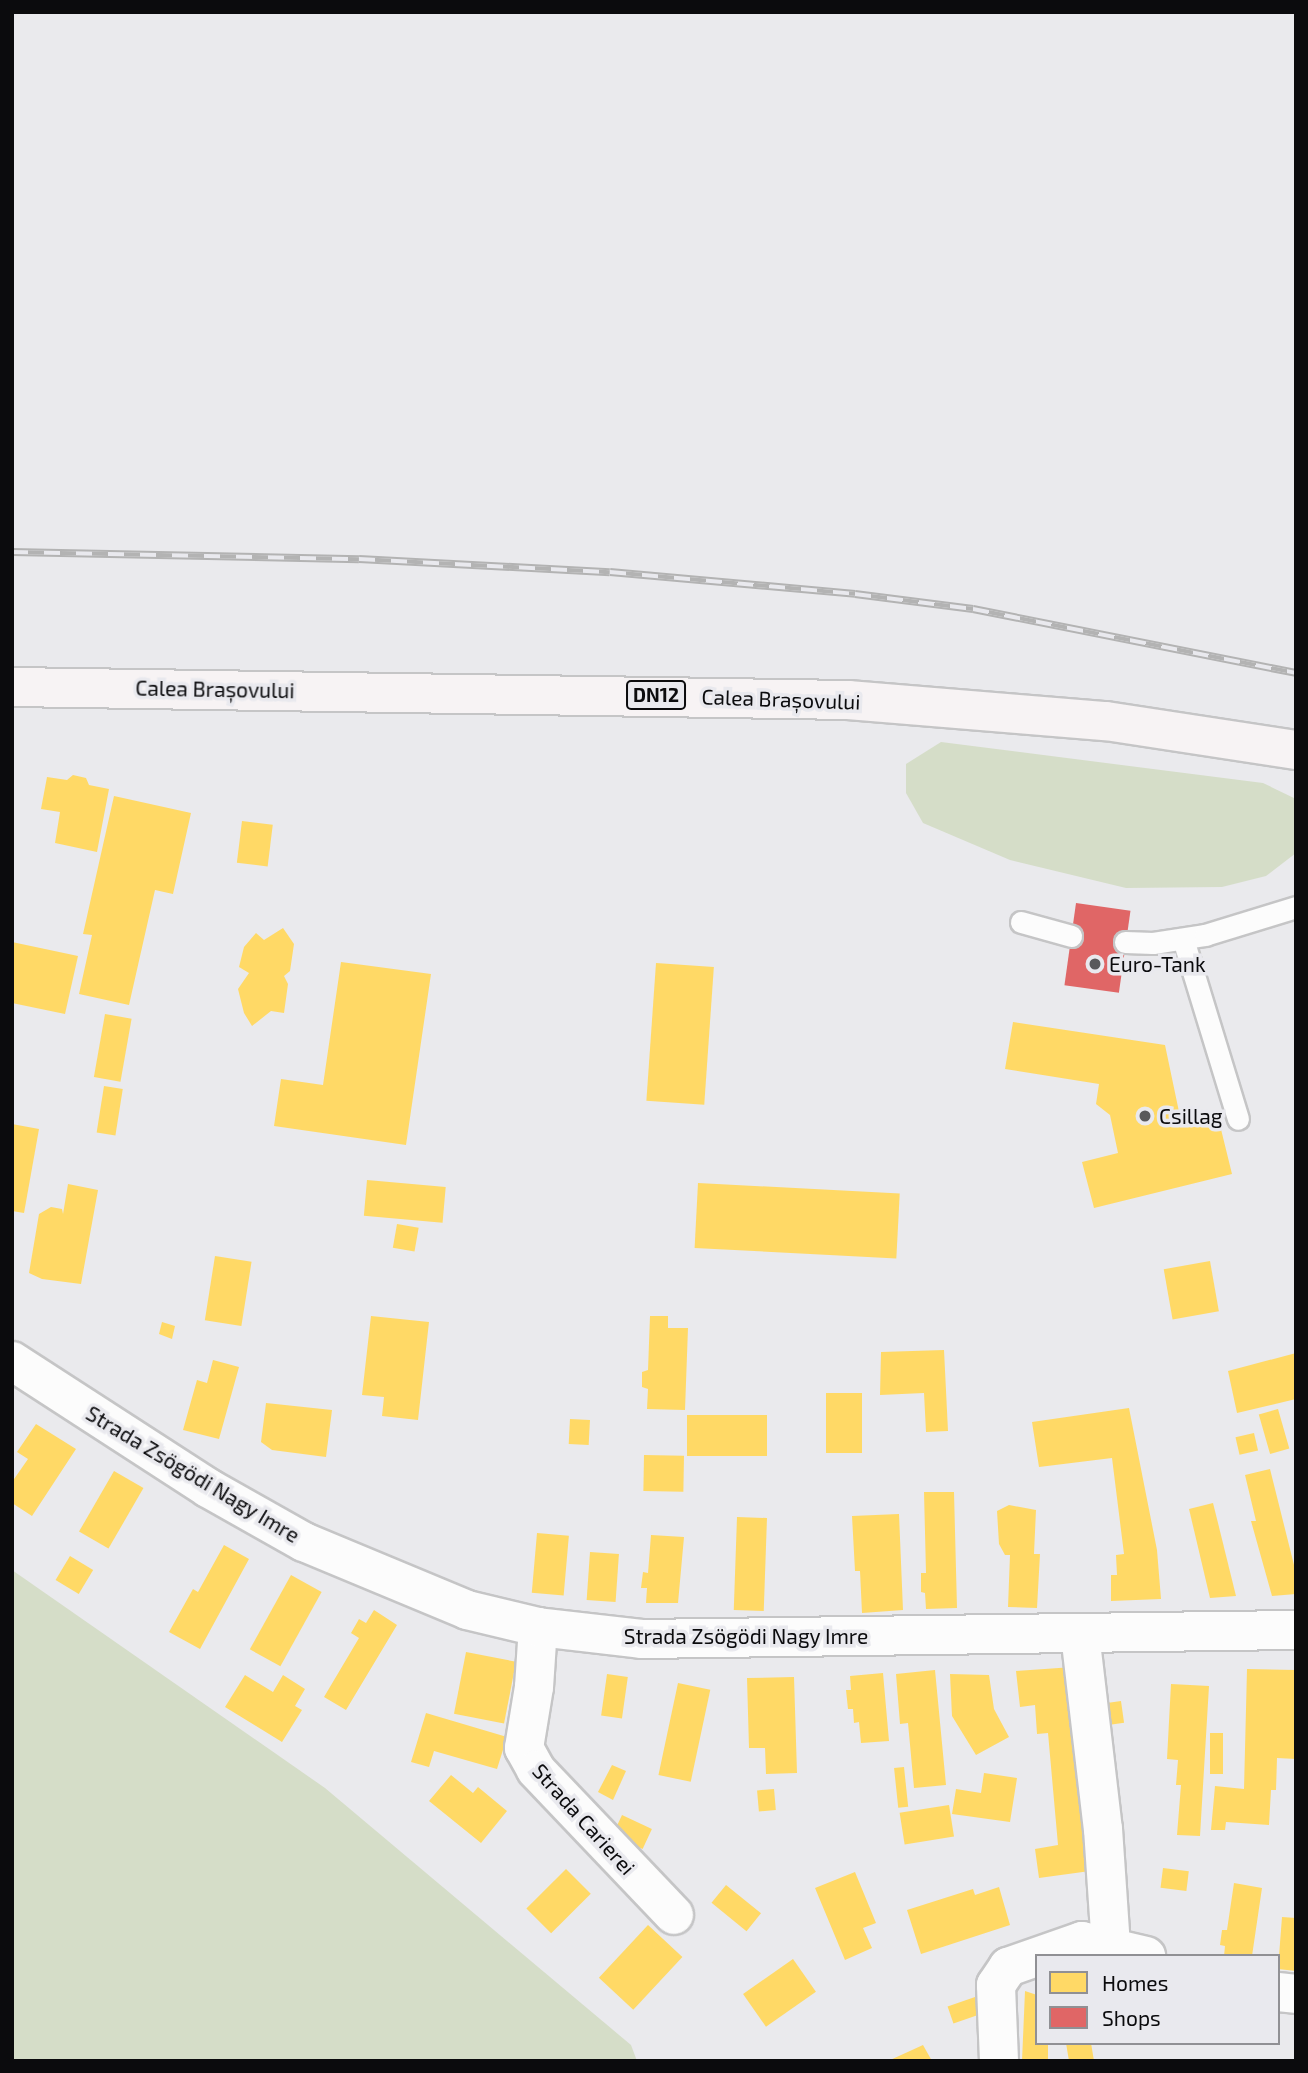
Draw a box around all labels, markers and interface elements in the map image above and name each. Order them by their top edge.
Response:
street label: Calea Brașovului [135,675,295,703]
road number: DN12 [624,680,688,710]
street label: Calea Brașovului [701,684,861,714]
place label: Euro-Tank [1109,951,1206,977]
marker: Euro-Tank [1087,956,1103,972]
place label: Csillag [1159,1103,1223,1129]
marker: Csillag [1137,1108,1153,1124]
street label: Strada Zsögödi Nagy Imre [82,1400,304,1548]
street label: Strada Zsögödi Nagy Imre [624,1623,868,1649]
street label: Strada Carierei [527,1758,641,1880]
legend [1035,1954,1280,2045]
text: Homes [1102,1970,1168,1995]
text: Shops [1102,2005,1161,2030]

